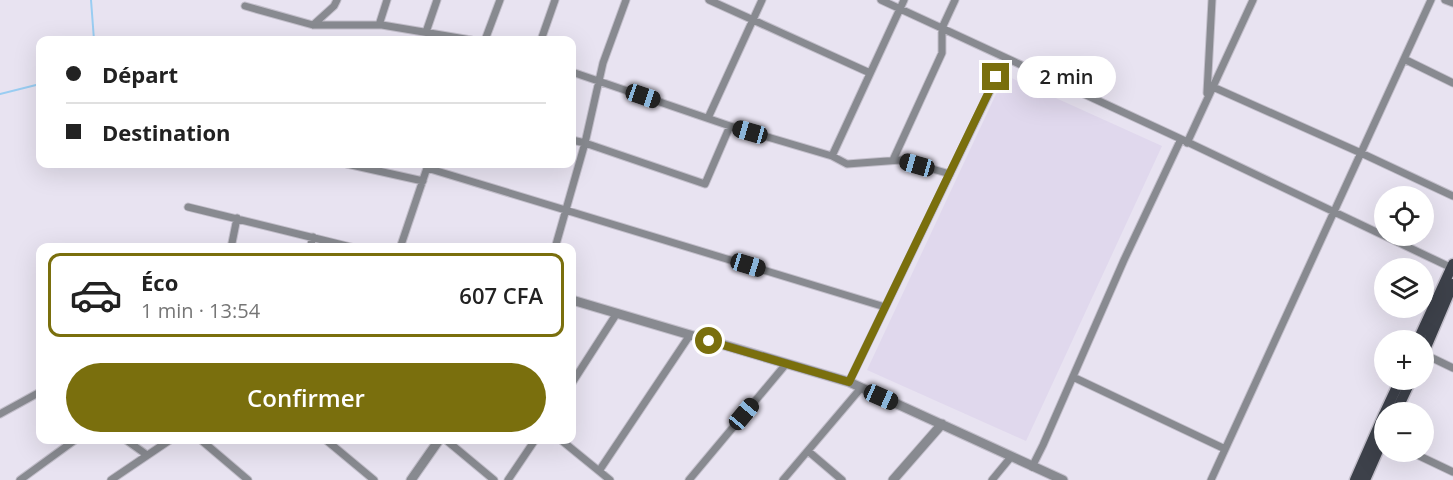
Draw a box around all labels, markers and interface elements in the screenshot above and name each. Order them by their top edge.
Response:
callout: 2 min [1017,56,1116,98]
text: Départ [102,59,178,89]
route end [982,63,1009,90]
text: 2 min [1040,63,1094,90]
car [623,82,663,110]
text: Destination [102,117,231,147]
car [730,118,770,146]
car [897,151,937,179]
map controls [1374,186,1434,462]
button: locate [1374,186,1434,246]
car [728,251,768,279]
button: layers [1374,258,1434,318]
text: Éco [141,267,178,297]
icon: car [69,268,123,322]
text: 607 CFA [459,280,543,310]
text: 1 min · 13:54 [141,297,260,324]
route start [695,327,722,354]
button: + [1374,330,1434,390]
button: Confirmer [66,363,546,432]
car [861,381,901,413]
car [726,394,762,434]
button: − [1374,402,1434,462]

